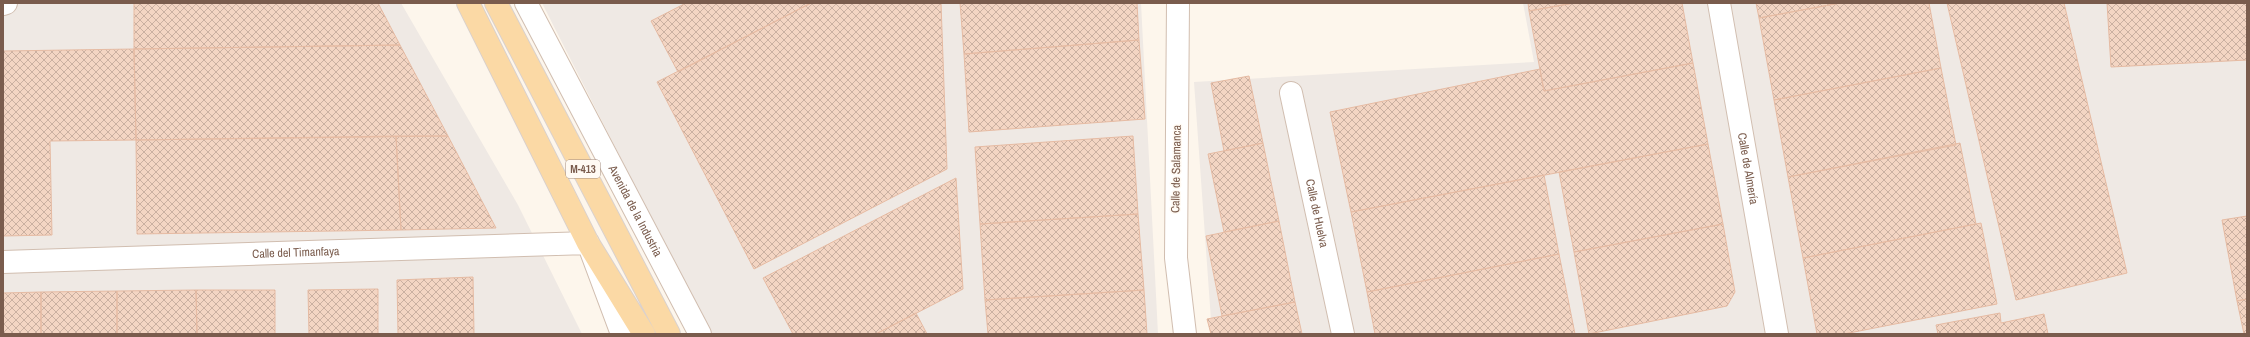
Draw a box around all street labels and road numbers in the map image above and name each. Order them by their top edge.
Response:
street label: Calle de Salamanca [1167,124,1185,213]
street label: Calle de Almería [1734,131,1762,206]
road number: M-413 [566,160,600,178]
street label: Avenida de la Industria [604,162,666,260]
street label: Calle de Huelva [1302,178,1332,249]
street label: Calle del Timanfaya [252,243,340,262]

